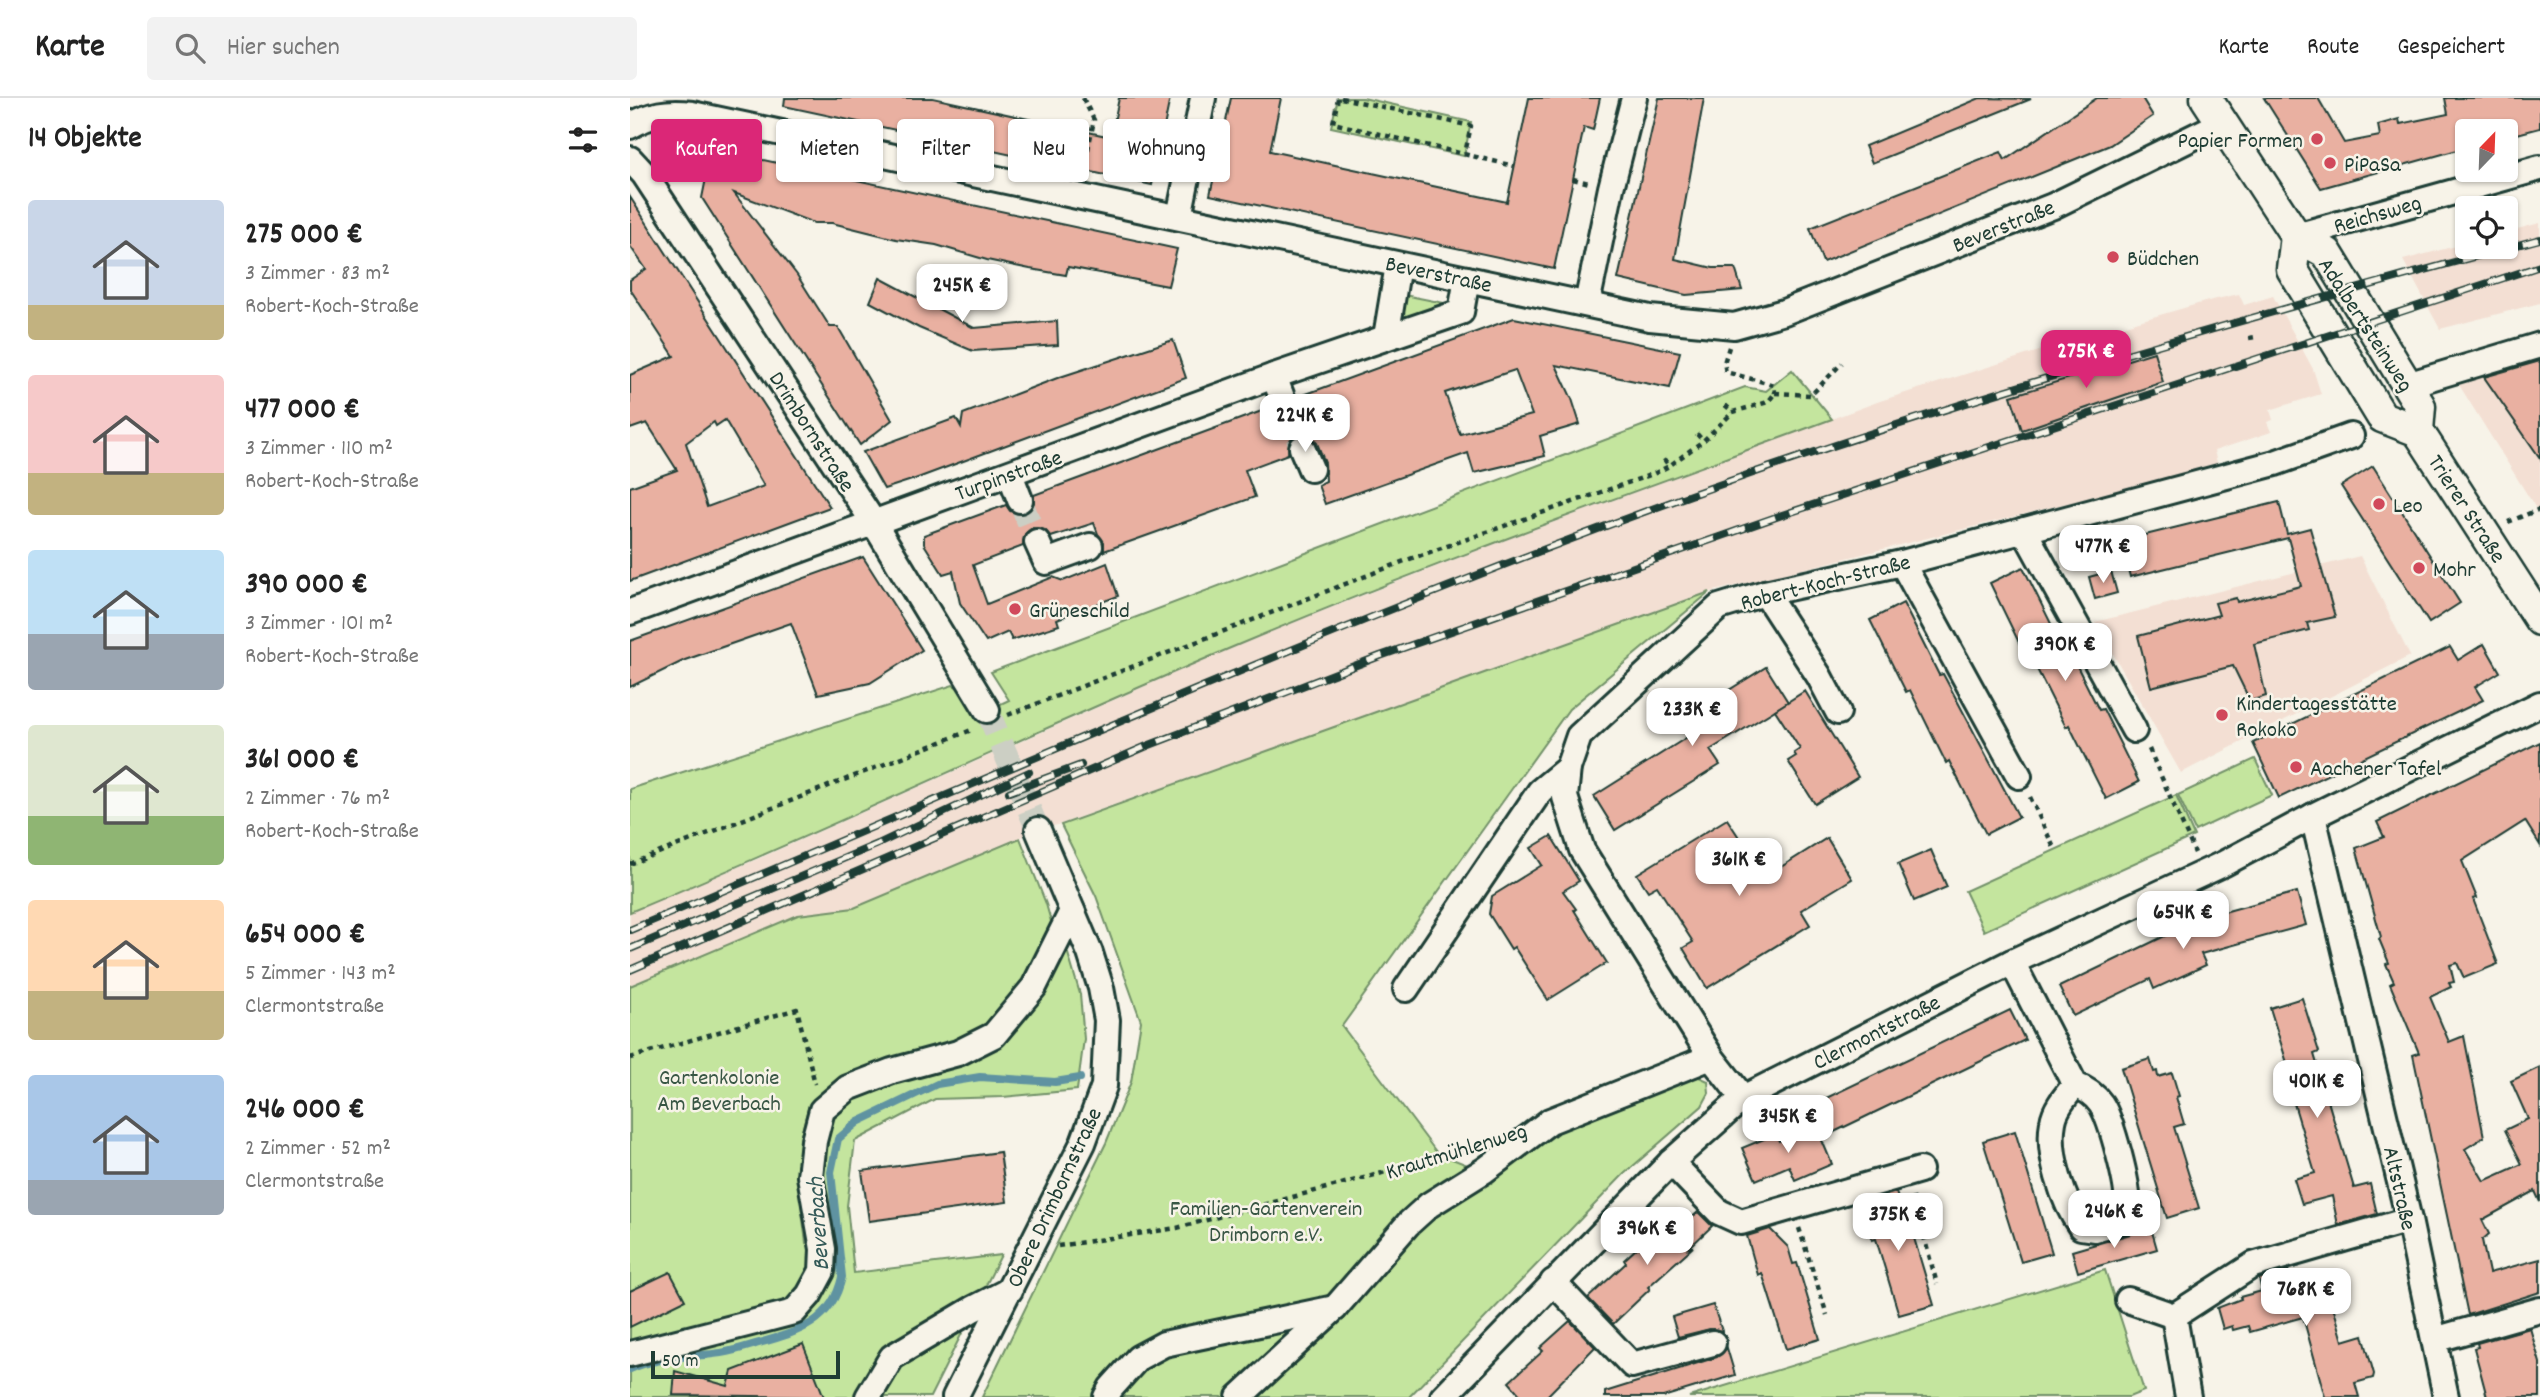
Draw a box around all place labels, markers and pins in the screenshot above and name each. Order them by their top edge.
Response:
place label: Papier Formen [2177,126,2303,159]
marker: Papier Formen [2309,131,2325,147]
place label: PiPaSa [2344,150,2402,183]
marker: PiPaSa [2322,155,2338,171]
place label: Büdchen [2127,244,2199,277]
marker: Büdchen [2105,249,2121,265]
pin: 245K € [905,264,1019,324]
pin: 275K € [2029,330,2143,390]
pin: 224K € [1248,394,1362,454]
place label: Leo [2393,491,2423,524]
marker: Leo [2371,496,2387,512]
pin: 477K € [2046,526,2160,585]
place label: Mohr [2433,555,2476,588]
marker: Mohr [2411,560,2427,576]
place label: Grüneschild [1029,596,1130,629]
marker: Grüneschild [1007,601,1023,617]
pin: 390K € [2008,624,2122,683]
pin: 233K € [1635,688,1749,748]
place label: Kindertagesstätte Rokoko [2236,689,2397,748]
marker: Kindertagesstätte Rokoko [2214,707,2230,723]
place label: Aachener Tafel [2310,754,2442,787]
marker: Aachener Tafel [2288,759,2304,775]
pin: 361K € [1682,838,1796,898]
pin: 654K € [2126,892,2240,951]
pin: 401K € [2260,1060,2374,1120]
pin: 345K € [1731,1096,1845,1155]
pin: 246K € [2057,1190,2171,1250]
pin: 375K € [1841,1194,1955,1253]
pin: 396K € [1590,1208,1704,1267]
pin: 768K € [2249,1268,2363,1328]

